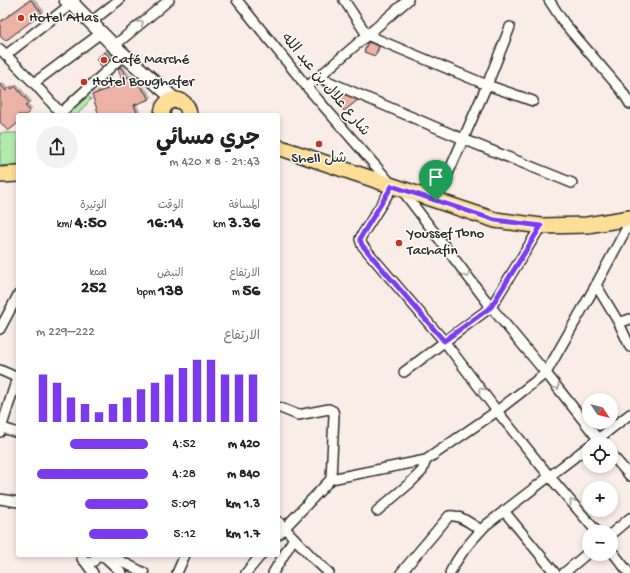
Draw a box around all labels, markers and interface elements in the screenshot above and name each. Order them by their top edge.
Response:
place label: Hotel Atlas [29,9,99,27]
marker: Hotel Atlas [16,13,26,23]
one-way arrow [136,21,144,28]
street label: شارع علال بن عبد الله [277,30,373,140]
place label: Café Marché [112,51,190,69]
marker: Café Marché [99,55,109,65]
place label: Hotel Boughafer [92,73,196,91]
marker: Hotel Boughafer [79,77,89,87]
button: share [36,126,78,168]
text: جري مسائي [156,127,260,153]
marker: Shell شل [314,139,324,149]
place label: Shell شل [291,150,347,168]
text: 21:43 · 8 × 420 m [169,155,260,170]
pin [419,160,453,201]
icon: arrive [425,166,447,188]
text: الوتيرة [80,200,107,212]
text: الوقت [158,200,183,212]
text: المسافة [229,200,260,212]
text: 4:50 [75,214,107,234]
text: 16:14 [148,214,183,234]
text: 3.36 [228,214,260,234]
text: /km [57,219,75,231]
text: km [213,219,228,231]
place label: Youssef Tbno Tachafin [405,225,485,260]
marker: Youssef Tbno Tachafin [394,238,404,248]
text: kcal [90,267,107,279]
text: النبض [157,268,183,280]
text: الارتفاع [229,268,260,280]
one-way arrow [462,271,469,278]
text: 252 [81,279,107,299]
text: 138 [158,282,183,302]
text: 56 [242,282,260,302]
text: bpm [137,287,158,299]
text: m [232,287,242,299]
text: 222–229 m [36,325,95,340]
text: الارتفاع [224,329,260,344]
one-way arrow [553,383,560,390]
one-way arrow [479,387,486,394]
north arrow [582,393,618,429]
map controls [582,393,618,561]
text: 4:52 [173,437,196,452]
text: 420 m [228,437,260,452]
button: locate [582,437,618,473]
text: 4:28 [172,467,196,482]
text: 840 m [227,467,260,482]
button: + [582,481,618,517]
text: 5:09 [171,497,196,512]
text: 1.3 km [226,497,260,512]
one-way arrow [569,499,576,507]
button: − [582,525,618,561]
text: 5:12 [173,527,196,542]
text: 1.7 km [226,527,260,542]

